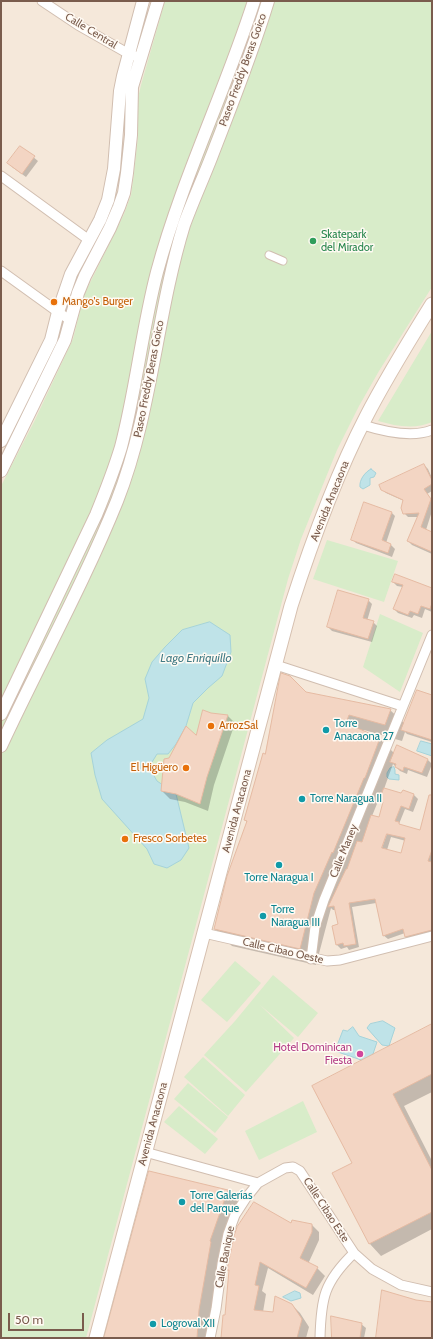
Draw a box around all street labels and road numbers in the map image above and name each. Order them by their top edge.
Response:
street label: Calle Central [62,10,120,52]
street label: Paseo Freddy Beras Goico [216,12,270,128]
street label: Paseo Freddy Beras Goico [131,319,167,439]
street label: Avenida Anacaona [308,459,352,543]
street label: Avenida Anacaona [220,768,254,854]
street label: Calle Maney [327,822,361,880]
street label: Calle Cibao Oeste [241,935,325,967]
street label: Avenida Anacaona [136,1081,170,1167]
street label: Calle Cibao Este [300,1175,352,1245]
street label: Calle Banique [212,1225,238,1289]

